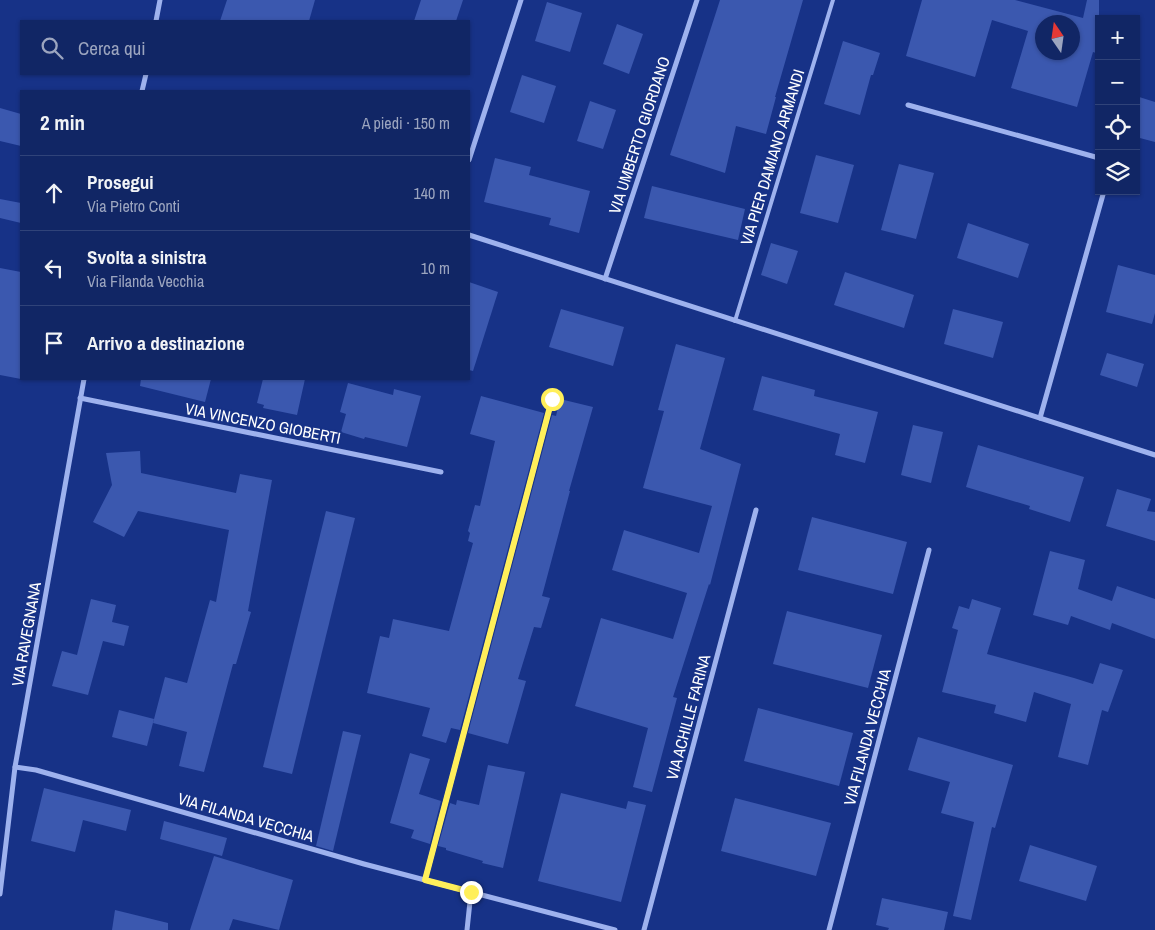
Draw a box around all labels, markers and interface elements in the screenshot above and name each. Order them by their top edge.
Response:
north arrow [1035,15,1080,60]
map controls [1095,15,1140,195]
button: + [1095,15,1140,60]
search box [20,20,470,75]
icon: search [38,34,66,62]
text: Cerca qui [78,35,146,61]
street label: VIA UMBERTO GIORDANO [603,53,675,217]
button: − [1095,60,1140,105]
street label: VIA PIER DAMIANO ARMANDI [735,66,809,248]
button: locate [1095,105,1140,150]
text: 2 min [40,108,85,137]
text: A piedi · 150 m [362,112,450,134]
button: layers [1095,150,1140,195]
text: Prosegui [87,169,154,195]
icon: ahead [40,179,68,207]
text: 140 m [414,182,450,204]
text: Via Pietro Conti [87,195,180,217]
text: Svolta a sinistra [87,244,207,270]
icon: left [40,254,68,282]
text: 10 m [421,257,450,279]
text: Via Filanda Vecchia [87,270,204,292]
icon: arrive [40,329,68,357]
text: Arrivo a destinazione [87,330,245,356]
route start [541,388,564,411]
street label: VIA VINCENZO GIOBERTI [183,397,343,449]
street label: VIA RAVEGNANA [6,580,46,688]
street label: VIA ACHILLE FARINA [661,652,715,782]
street label: VIA FILANDA VECCHIA [838,666,896,808]
street label: VIA FILANDA VECCHIA [175,787,317,847]
route end [460,881,483,904]

